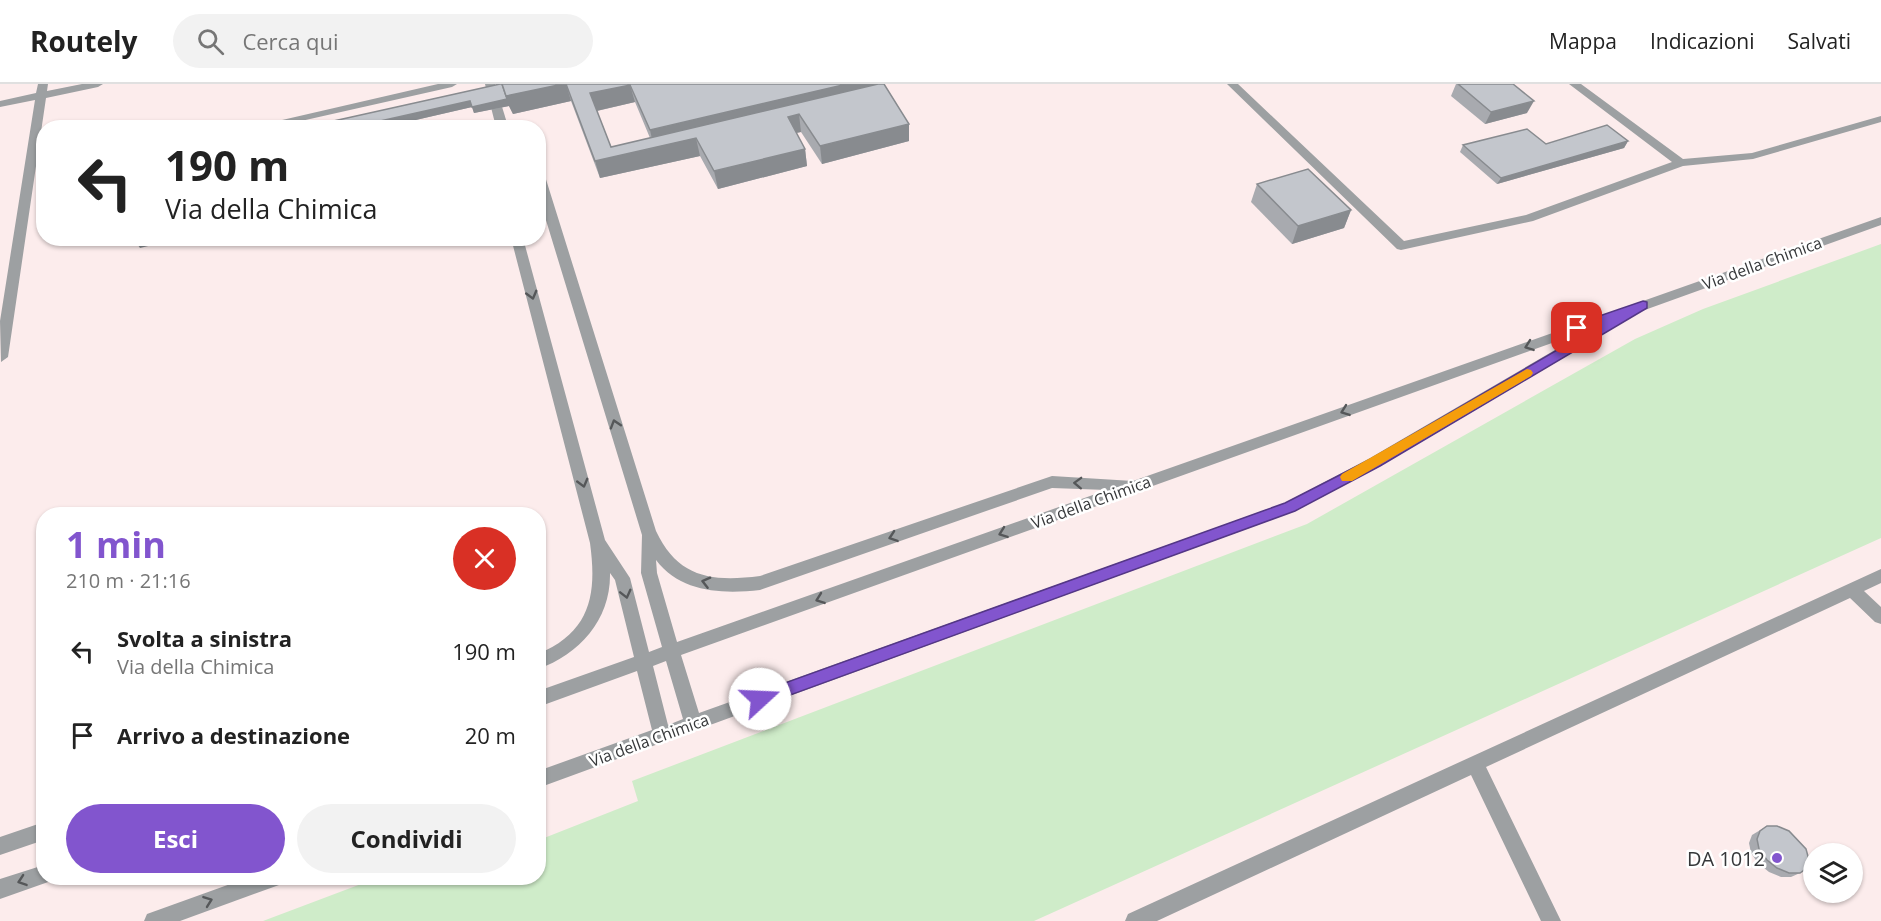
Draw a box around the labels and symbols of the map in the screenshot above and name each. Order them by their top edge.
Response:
street label: Via della Chimica [1699,231,1825,295]
one-way arrow [525,290,538,300]
pin [1551,302,1602,353]
one-way arrow [1524,338,1535,351]
one-way arrow [1340,404,1351,417]
one-way arrow [610,419,622,429]
street label: Via della Chimica [1028,470,1154,534]
one-way arrow [1074,477,1083,490]
one-way arrow [575,478,588,488]
one-way arrow [998,526,1009,539]
one-way arrow [888,530,898,543]
one-way arrow [701,577,711,590]
one-way arrow [618,589,631,599]
one-way arrow [815,592,825,605]
position arrow [728,667,792,731]
street label: Via della Chimica [586,708,712,772]
place label: DA 1012 [1687,845,1765,872]
marker: DA 1012 [1770,851,1784,865]
one-way arrow [17,874,28,887]
one-way arrow [203,895,213,908]

